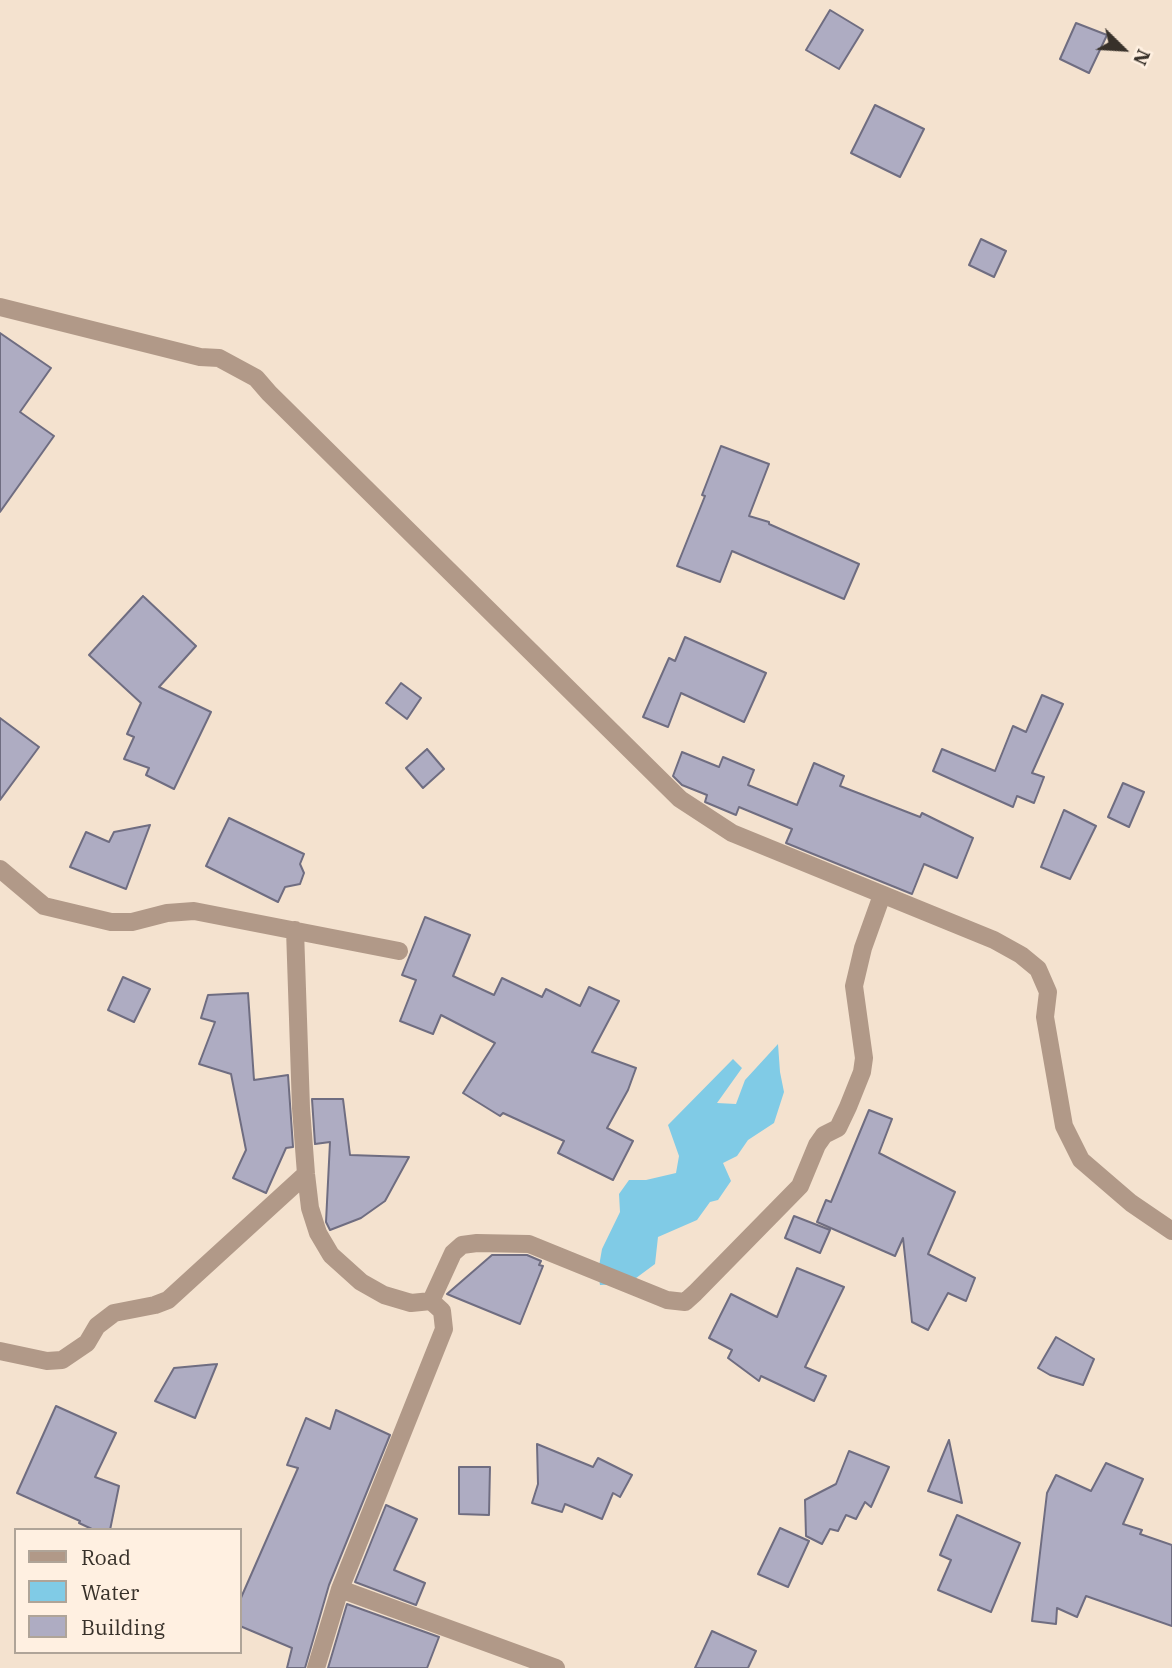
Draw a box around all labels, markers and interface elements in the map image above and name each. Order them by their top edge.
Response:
north arrow [1088,14,1158,84]
text: N [1128,46,1156,69]
legend [14,1528,242,1654]
text: Road [81,1543,131,1571]
text: Water [81,1578,139,1606]
text: Building [81,1613,165,1641]

